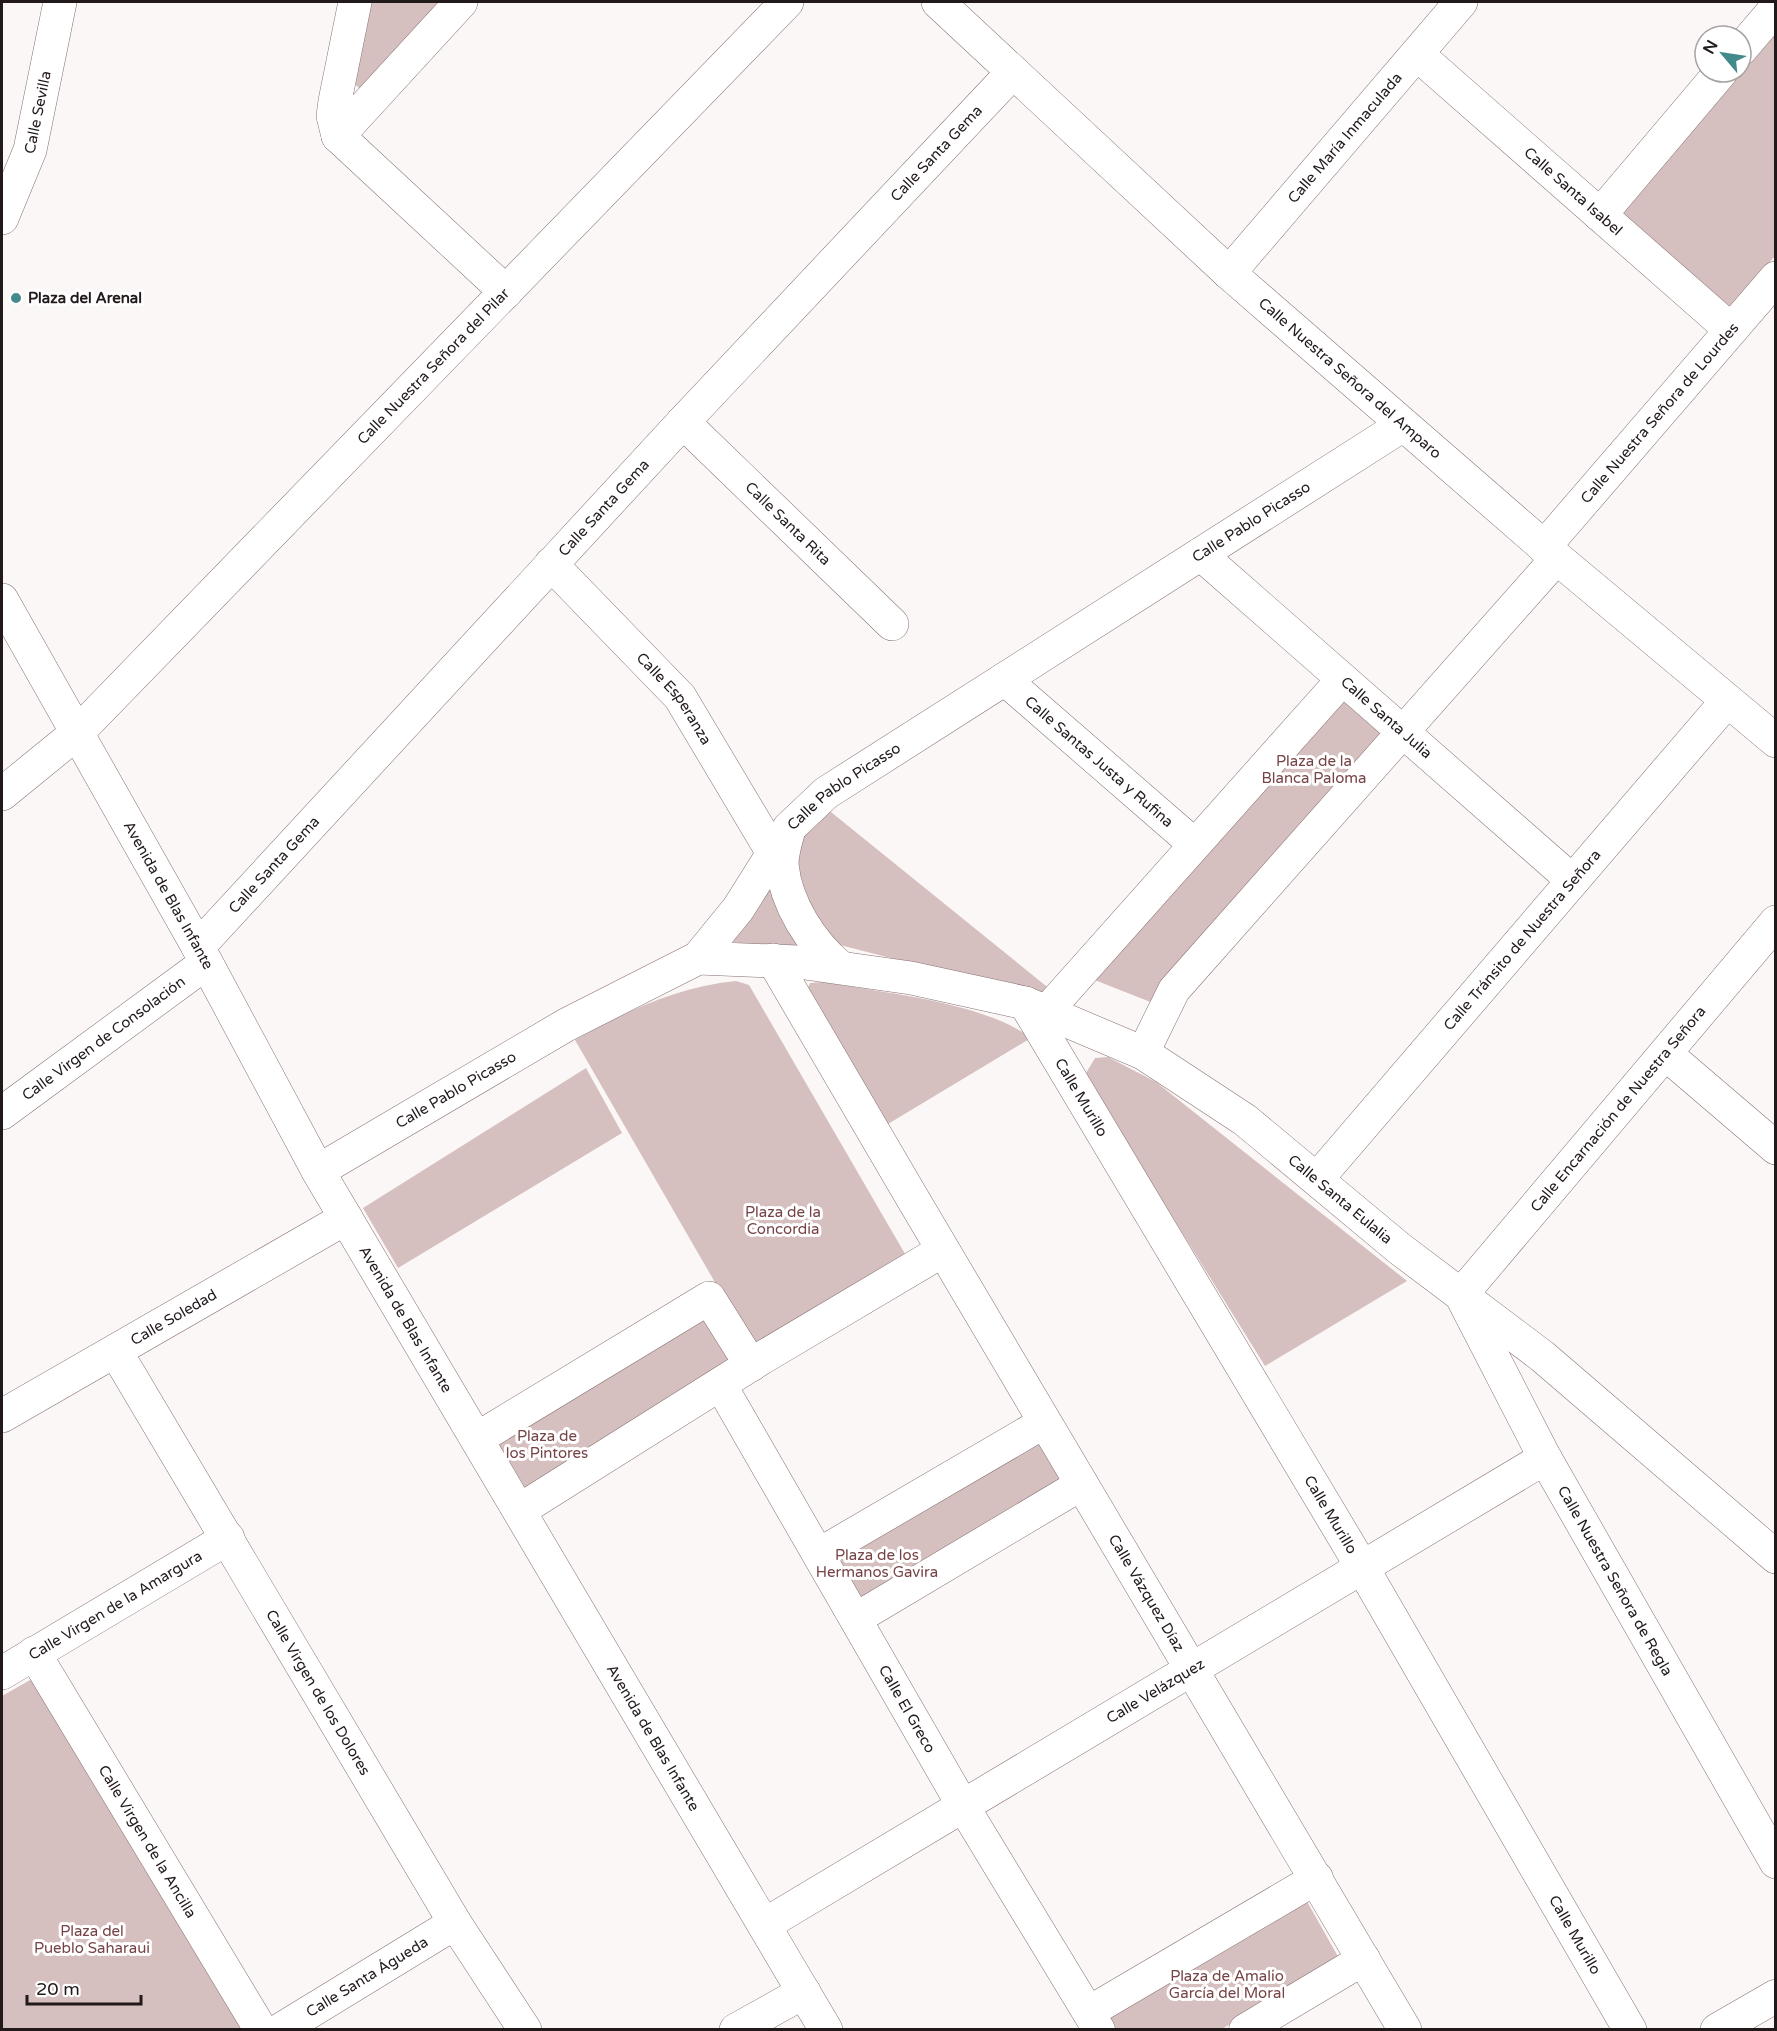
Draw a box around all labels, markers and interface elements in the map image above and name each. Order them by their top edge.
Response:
north arrow [1693,24,1753,84]
text: N [1699,37,1723,58]
street label: Calle Sevilla [20,69,55,155]
street label: Calle María Inmaculada [1284,69,1406,207]
street label: Calle Santa Gema [887,101,986,205]
street label: Calle Santa Isabel [1520,143,1626,239]
street label: Calle Nuestra Señora del Pilar [353,284,513,448]
place label: Plaza del Arenal [28,289,142,307]
marker: Plaza del Arenal [9,291,23,305]
street label: Calle Nuestra Señora del Amparo [1255,294,1445,463]
street label: Calle Nuestra Señora de Lourdes [1577,319,1742,507]
street label: Calle Santa Gema [555,456,653,560]
street label: Calle Pablo Picasso [1189,477,1314,566]
street label: Calle Santa Rita [741,478,835,569]
street label: Calle Esperanza [633,649,715,748]
street label: Calle Santa Julia [1337,673,1436,762]
street label: Calle Santas Justa y Rufina [1021,692,1177,831]
street label: Calle Pablo Picasso [783,739,904,834]
park label: Plaza de la Blanca Paloma [1261,752,1367,787]
street label: Calle Santa Gema [225,812,323,917]
street label: Avenida de Blas Infante [120,818,217,973]
street label: Calle Tránsito de Nuestra Señora [1440,846,1605,1034]
street label: Calle Virgen de Consolación [18,972,189,1104]
street label: Calle Encarnación de Nuestra Señora [1526,1002,1710,1216]
street label: Calle Pablo Picasso [392,1047,519,1132]
street label: Calle Murillo [1051,1055,1112,1140]
street label: Calle Santa Eulalia [1284,1151,1396,1248]
park label: Plaza de la Concordia [745,1203,821,1238]
street label: Avenida de Blas Infante [355,1243,456,1396]
street label: Calle Soledad [127,1285,220,1349]
park label: Plaza de los Pintores [506,1427,588,1462]
street label: Calle Murillo [1300,1472,1361,1557]
street label: Calle Nuestra Señora de Regla [1554,1483,1677,1679]
street label: Calle Vázquez Díaz [1105,1531,1188,1655]
park label: Plaza de los Hermanos Gavira [816,1546,938,1581]
street label: Calle Virgen de la Amargura [25,1547,205,1664]
street label: Calle Virgen de los Dolores [262,1606,374,1779]
street label: Calle Velázquez [1103,1655,1208,1727]
street label: Avenida de Blas Infante [603,1661,703,1814]
street label: Calle El Greco [875,1662,939,1756]
street label: Calle Virgen de la Ancilla [95,1762,200,1921]
street label: Calle Murillo [1545,1892,1605,1978]
park label: Plaza del Pueblo Saharaui [34,1922,150,1957]
street label: Calle Santa Águeda [303,1933,431,2021]
park label: Plaza de Amalio García del Moral [1169,1967,1285,2002]
scale bar [27,1968,141,2006]
text: 20 m [36,1978,80,2000]

